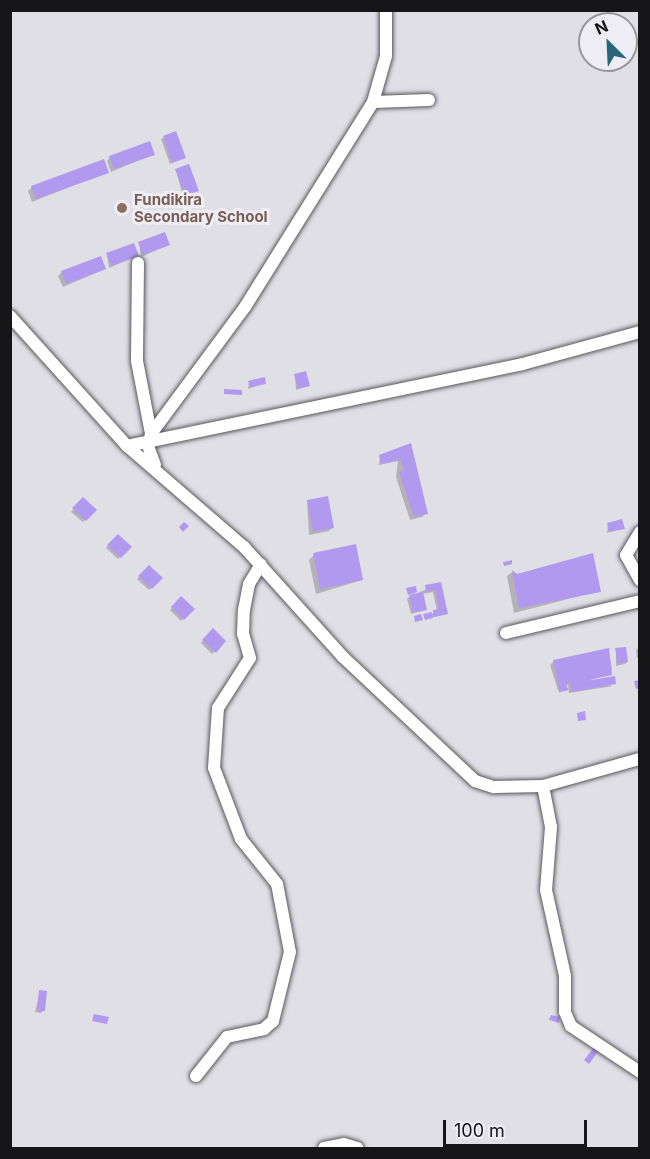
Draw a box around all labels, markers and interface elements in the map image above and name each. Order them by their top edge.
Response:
north arrow [578,12,638,72]
text: N [592,16,611,39]
place label: Fundikira Secondary School [134,190,268,225]
marker: Fundikira Secondary School [115,201,129,215]
scale bar [446,1108,590,1146]
text: 100 m [454,1120,505,1141]

